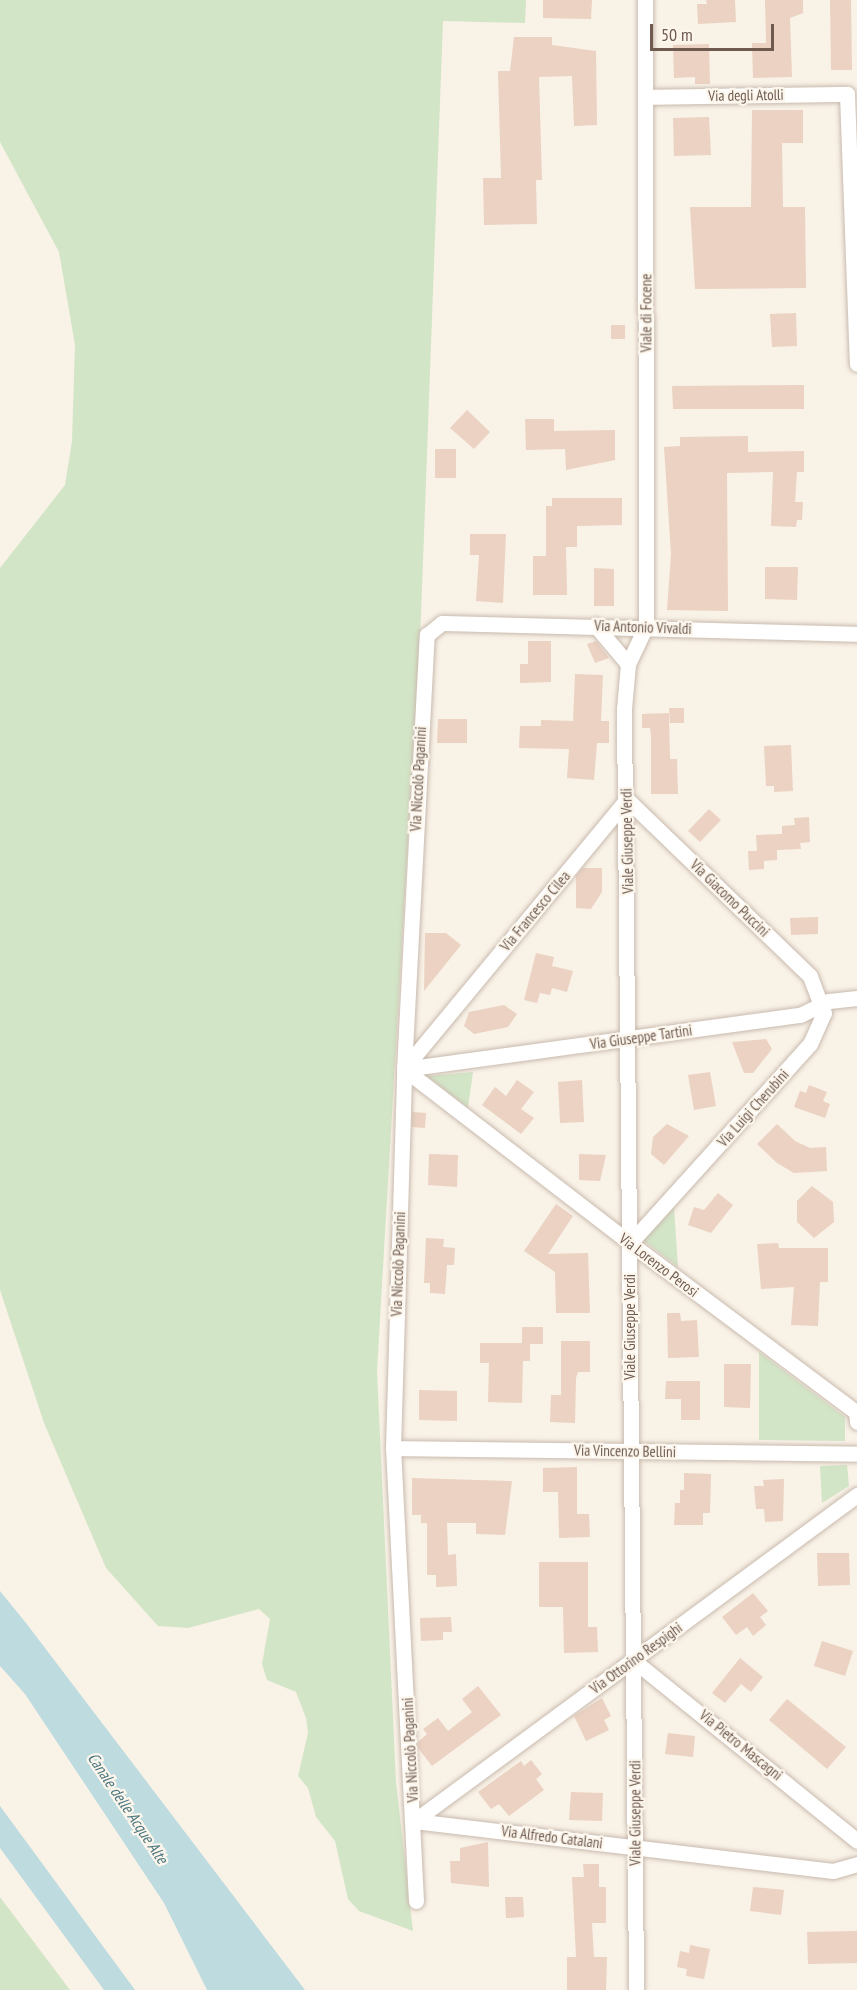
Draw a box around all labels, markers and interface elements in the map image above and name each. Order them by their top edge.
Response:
scale bar [653,12,778,50]
text: 50 m [661,23,693,46]
street label: Via degli Atolli [708,85,784,105]
street label: Viale di Focene [637,274,655,352]
street label: Via Antonio Vivaldi [594,616,692,638]
street label: Via Niccolò Paganini [406,726,430,832]
street label: Viale Giuseppe Verdi [617,788,637,894]
street label: Via Giacomo Puccini [687,856,773,940]
street label: Via Francesco Cilea [496,867,574,955]
street label: Via Giuseppe Tartini [589,1021,693,1053]
street label: Via Luigi Cherubini [714,1066,792,1150]
street label: Via Niccolò Paganini [387,1211,409,1317]
street label: Via Lorenzo Perosi [616,1229,702,1301]
street label: Viale Giuseppe Verdi [621,1274,639,1380]
street label: Via Vincenzo Bellini [574,1441,676,1461]
street label: Via Ottorino Respighi [586,1618,686,1698]
street label: Via Niccolò Paganini [398,1697,422,1803]
street label: Via Pietro Mascagni [696,1706,786,1784]
water label: Canale delle Acque Alte [84,1749,172,1867]
street label: Viale Giuseppe Verdi [626,1760,644,1866]
street label: Via Alfredo Catalani [500,1822,604,1852]

